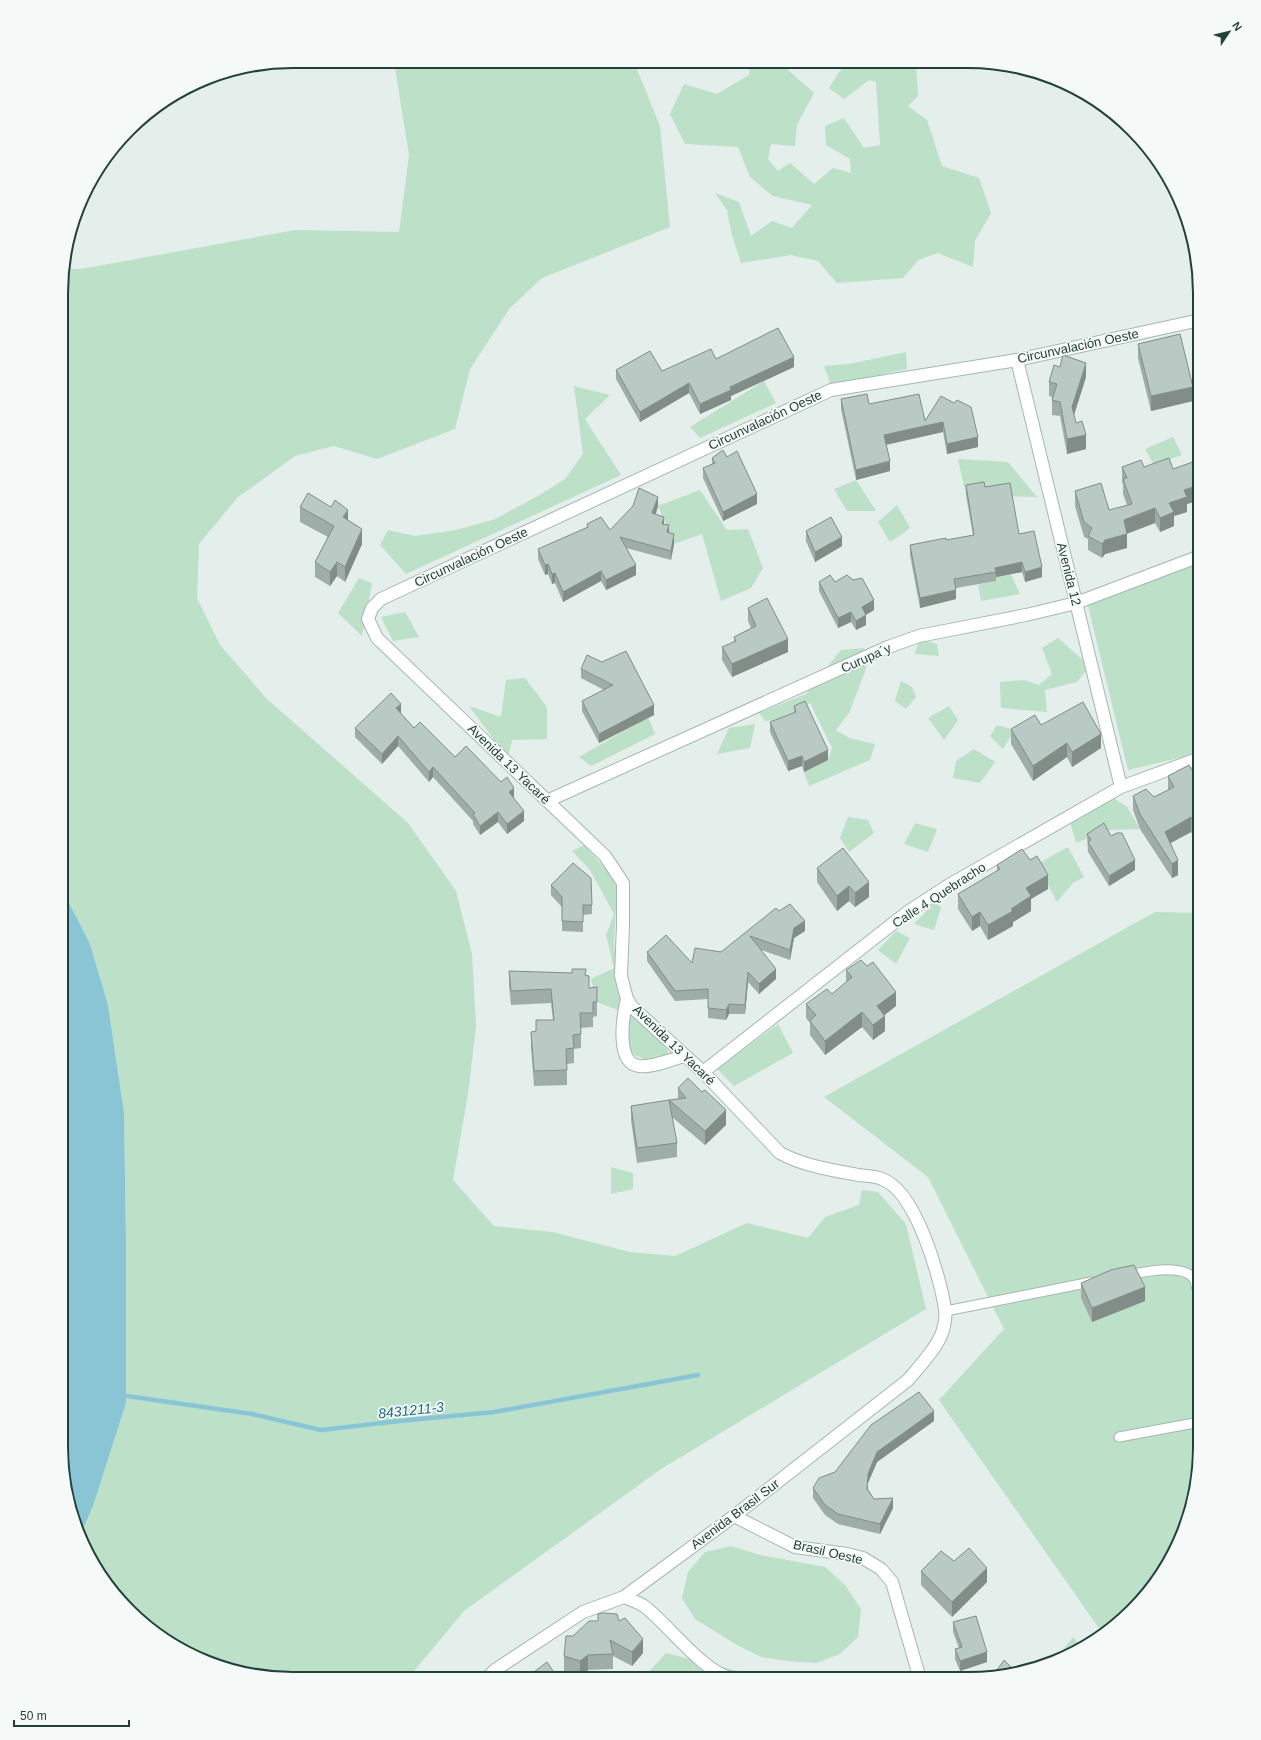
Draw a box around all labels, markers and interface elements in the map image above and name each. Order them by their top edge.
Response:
north arrow [1209,12,1249,52]
text: N [1230,20,1244,33]
street label: Circunvalación Oeste [1016,326,1140,366]
street label: Circunvalación Oeste [706,387,824,453]
street label: Circunvalación Oeste [412,524,530,590]
street label: Avenida 12 [1054,541,1084,607]
street label: Curupa´y [839,640,894,676]
street label: Avenida 13 Yacaré [465,721,553,807]
street label: Calle 4 Quebracho [889,859,989,931]
street label: Avenida 13 Yacaré [630,1002,718,1088]
water label: 8431211-3 [377,1399,445,1421]
street label: Avenida Brasil Sur [688,1476,783,1552]
street label: Brasil Oeste [792,1537,864,1567]
scale bar [14,1702,129,1728]
text: 50 m [20,1709,47,1723]

